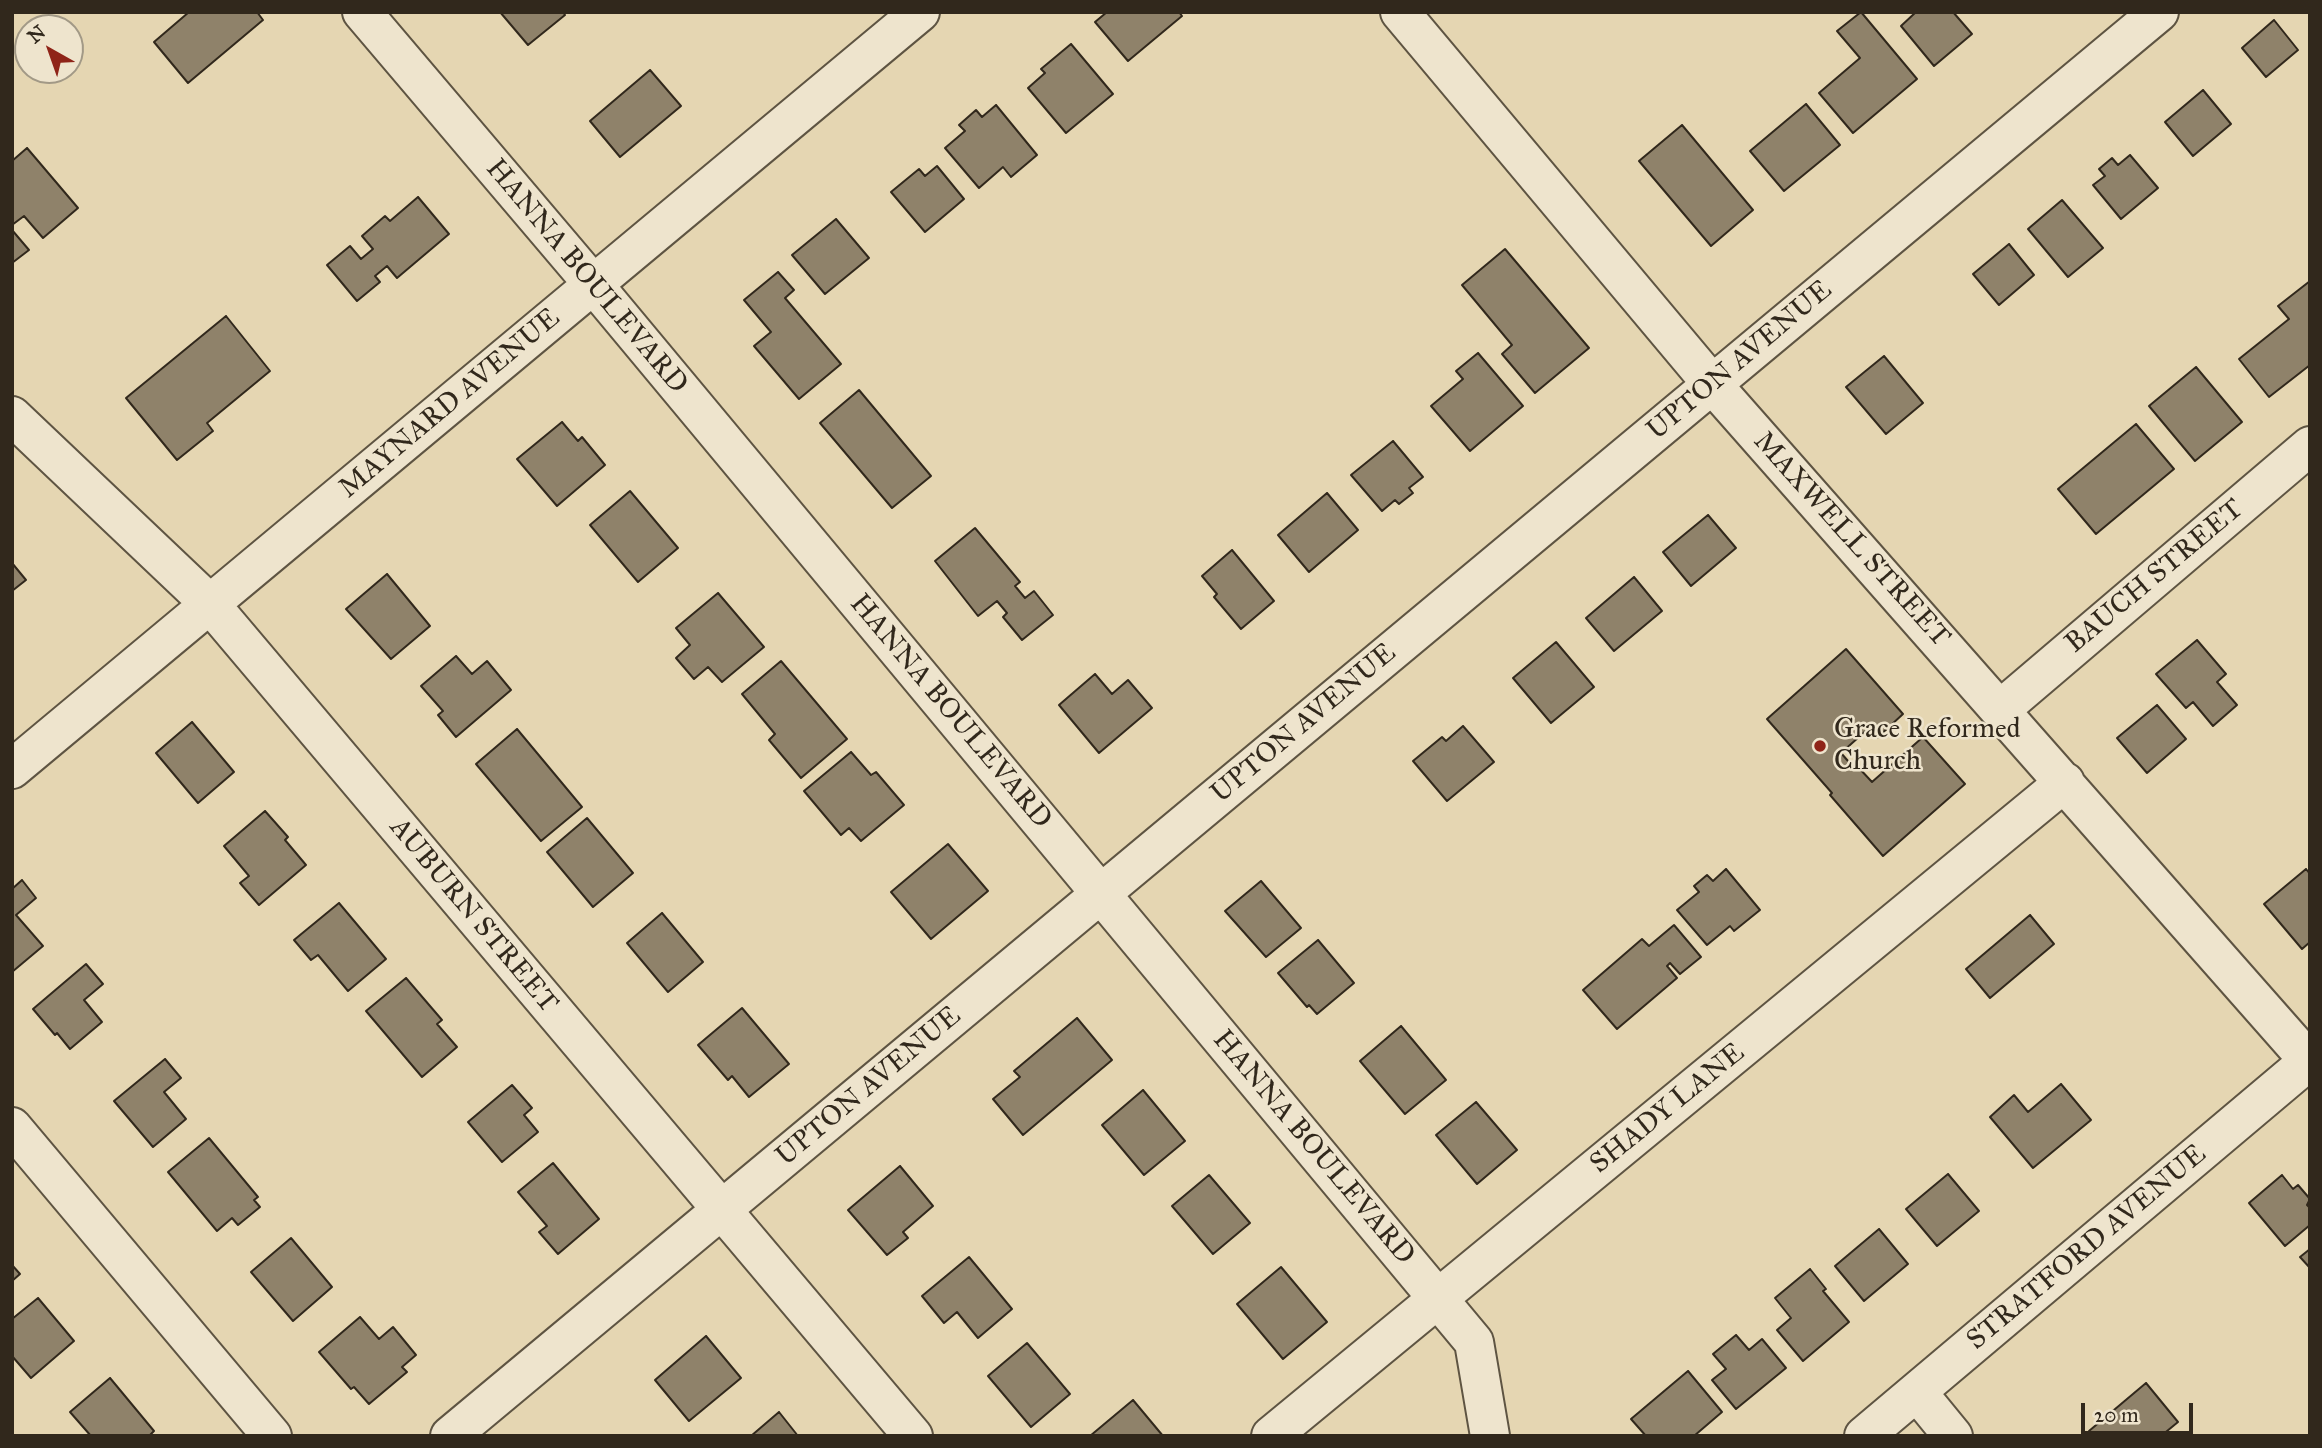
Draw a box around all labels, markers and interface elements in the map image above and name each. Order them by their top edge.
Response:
north arrow [14,14,84,84]
text: N [23,20,50,48]
street label: HANNA BOULEVARD [478,153,694,401]
street label: UPTON AVENUE [1641,274,1839,448]
street label: MAYNARD AVENUE [333,302,567,506]
street label: MAXWELL STREET [1746,426,1956,654]
street label: BAUCH STREET [2059,493,2251,661]
street label: HANNA BOULEVARD [842,588,1058,836]
street label: UPTON AVENUE [1205,637,1403,811]
place label: Grace Reformed Church [1834,713,2021,779]
marker: Grace Reformed Church [1812,738,1828,754]
street label: AUBURN STREET [382,812,564,1020]
street label: UPTON AVENUE [770,1000,968,1174]
street label: HANNA BOULEVARD [1205,1024,1421,1272]
street label: SHADY LANE [1584,1037,1752,1181]
street label: STRATFORD AVENUE [1961,1138,2213,1358]
scale bar [2084,1388,2196,1432]
text: 20 m [2094,1402,2139,1428]

